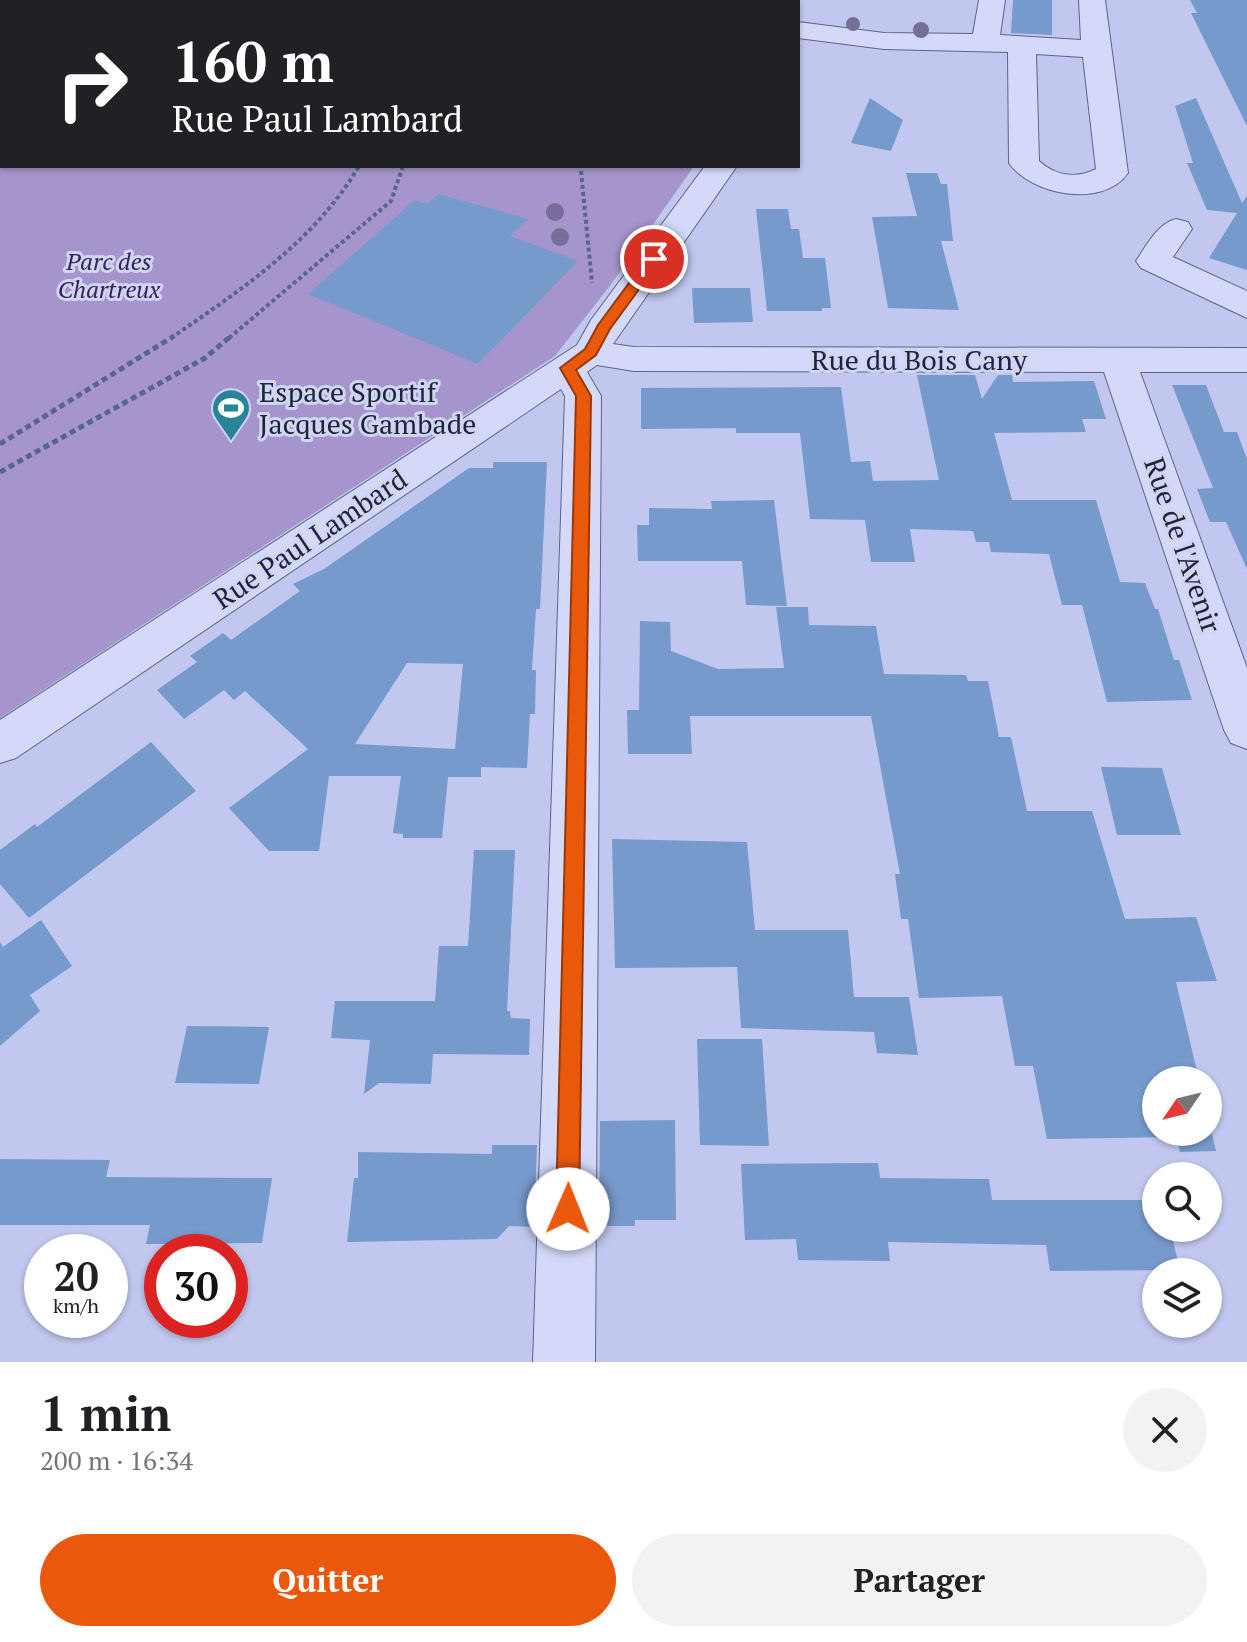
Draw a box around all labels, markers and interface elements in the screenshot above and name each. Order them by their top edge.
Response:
text: 160 m [172,24,334,98]
icon: right [40,32,144,136]
text: Rue Paul Lambard [172,95,463,142]
pin [620,225,688,293]
icon: arrive [632,237,676,281]
park label: Parc des Chartreux [58,245,161,305]
street label: Rue du Bois Cany [811,341,1028,378]
place label: Espace Sportif Jacques Gambade [259,373,476,442]
sports icon: Espace Sportif Jacques Gambade [210,387,252,442]
street label: Rue de l'Avenir [1136,452,1231,638]
street label: Rue Paul Lambard [206,460,414,617]
north arrow [1142,1066,1222,1146]
map controls [1142,1066,1222,1338]
button: search [1142,1162,1222,1242]
position arrow [526,1167,610,1251]
speed limit sign: 30 [144,1234,248,1338]
text: 20 [53,1249,99,1302]
button: layers [1142,1258,1222,1338]
text: km/h [53,1292,99,1319]
text: 1 min [40,1381,171,1445]
button: close [1123,1388,1207,1472]
text: 200 m · 16:34 [40,1443,193,1477]
button: Quitter [40,1534,616,1626]
button: Partager [632,1534,1207,1626]

